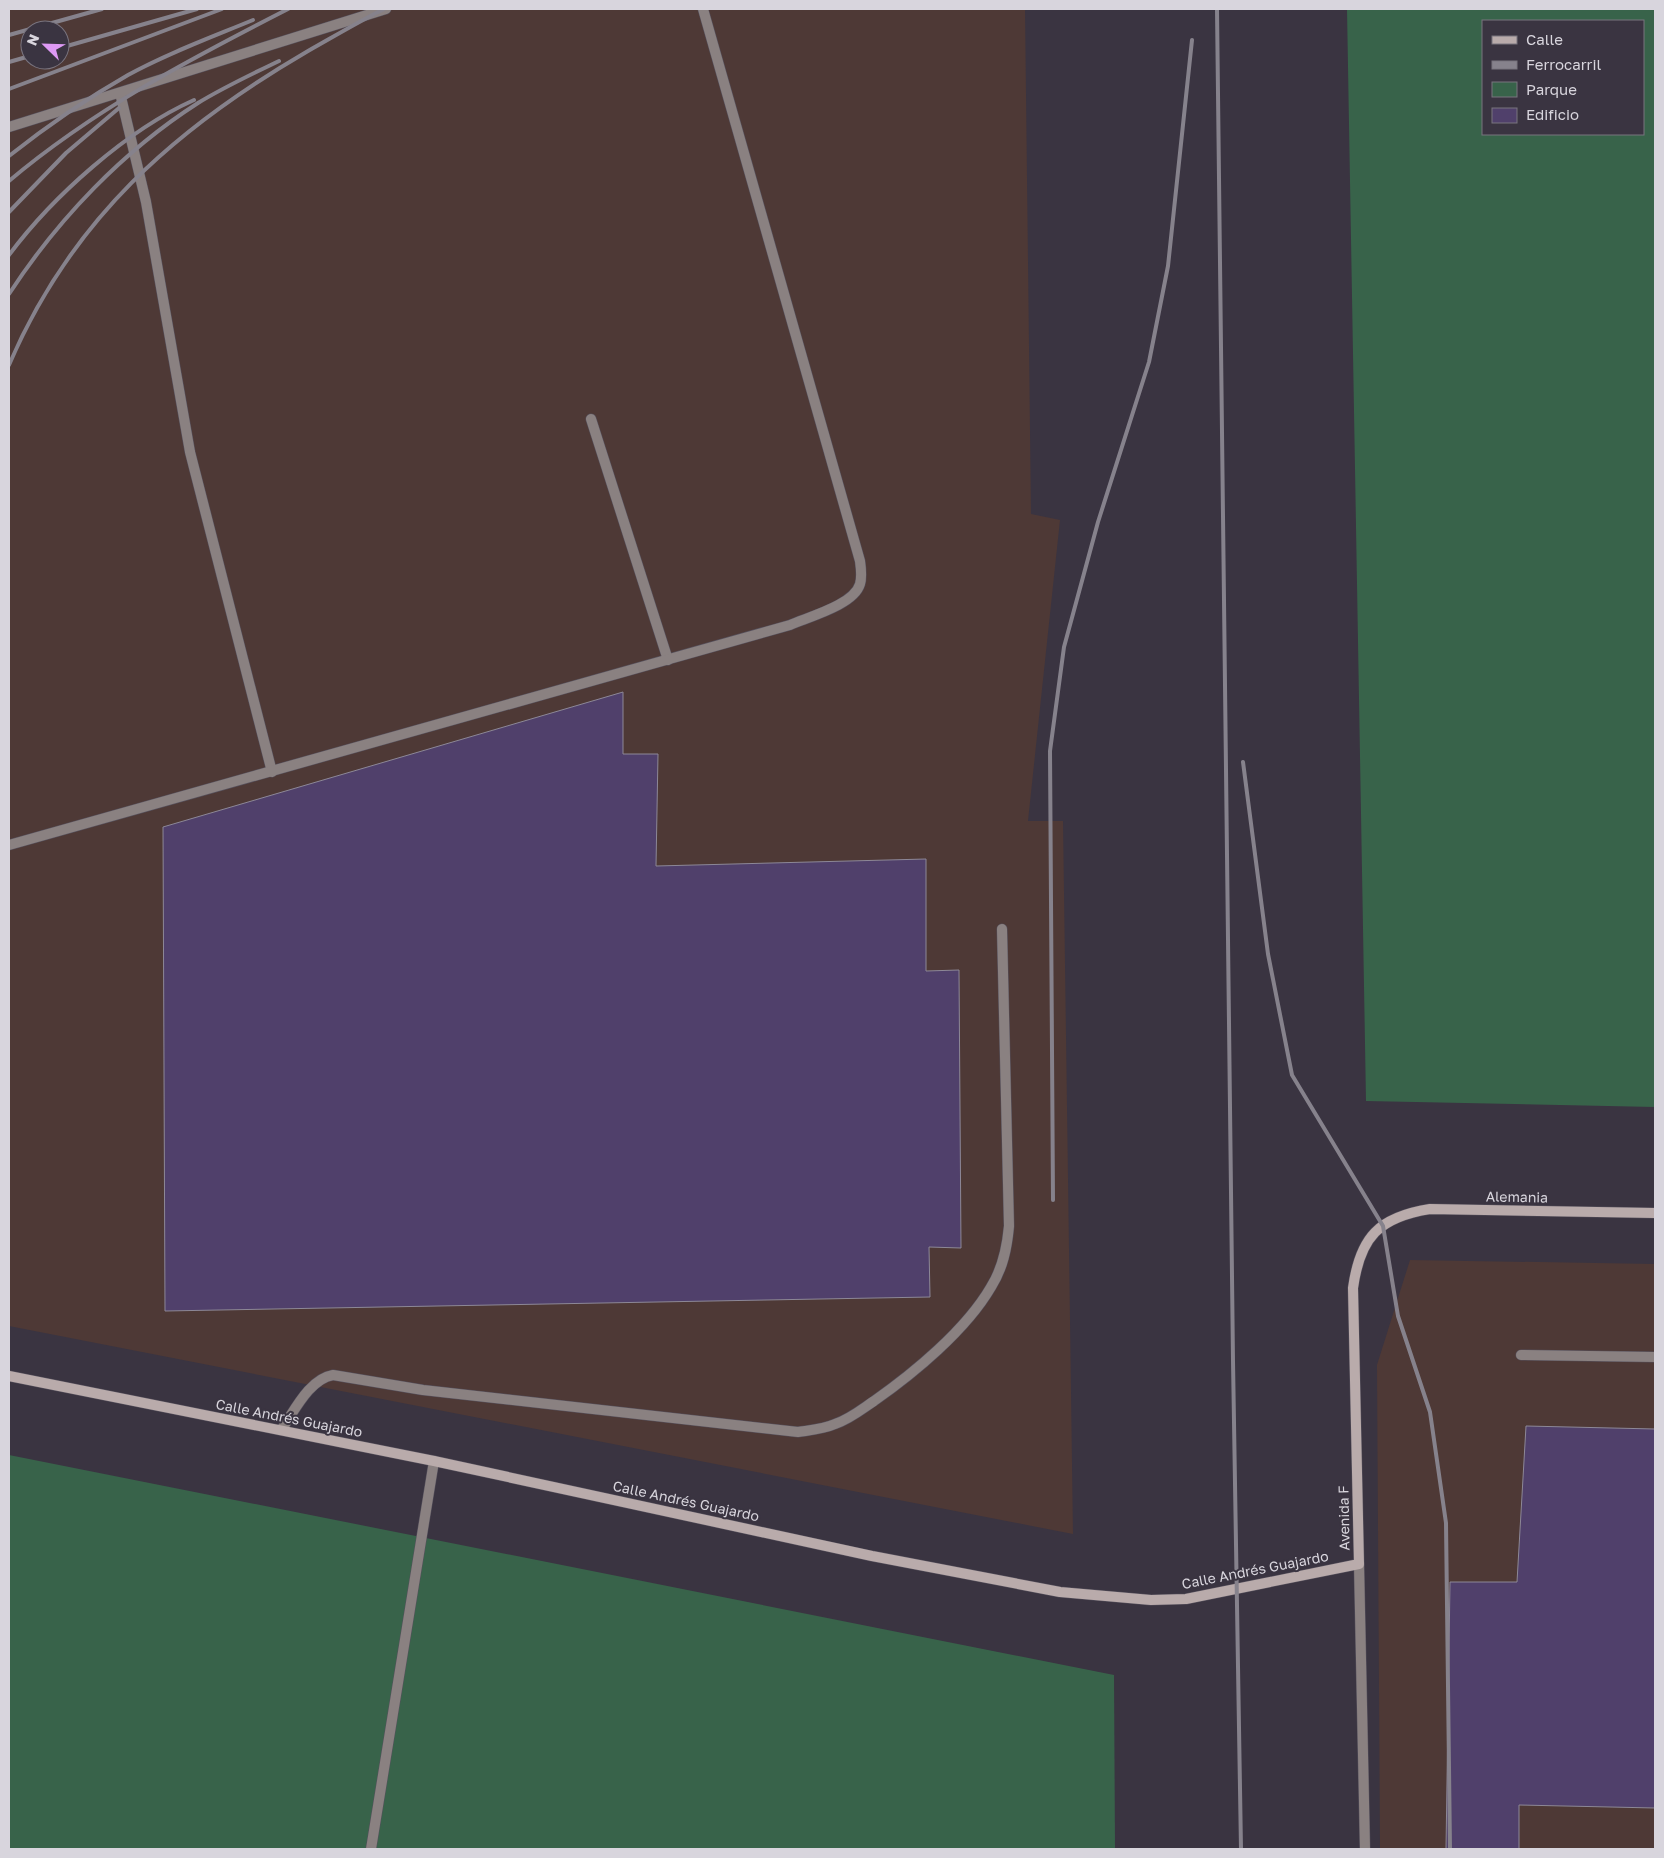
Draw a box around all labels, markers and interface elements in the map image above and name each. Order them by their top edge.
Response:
north arrow [20,20,70,70]
legend [1482,20,1644,135]
text: Calle [1526,30,1563,48]
text: N [23,32,42,48]
text: Ferrocarril [1526,55,1601,73]
text: Parque [1526,80,1577,98]
text: Edificio [1526,105,1579,123]
street label: Alemania [1486,1187,1548,1206]
street label: Calle Andrés Guajardo [214,1395,364,1440]
street label: Calle Andrés Guajardo [611,1477,761,1524]
street label: Avenida F [1334,1485,1353,1551]
street label: Calle Andrés Guajardo [1180,1547,1330,1592]

